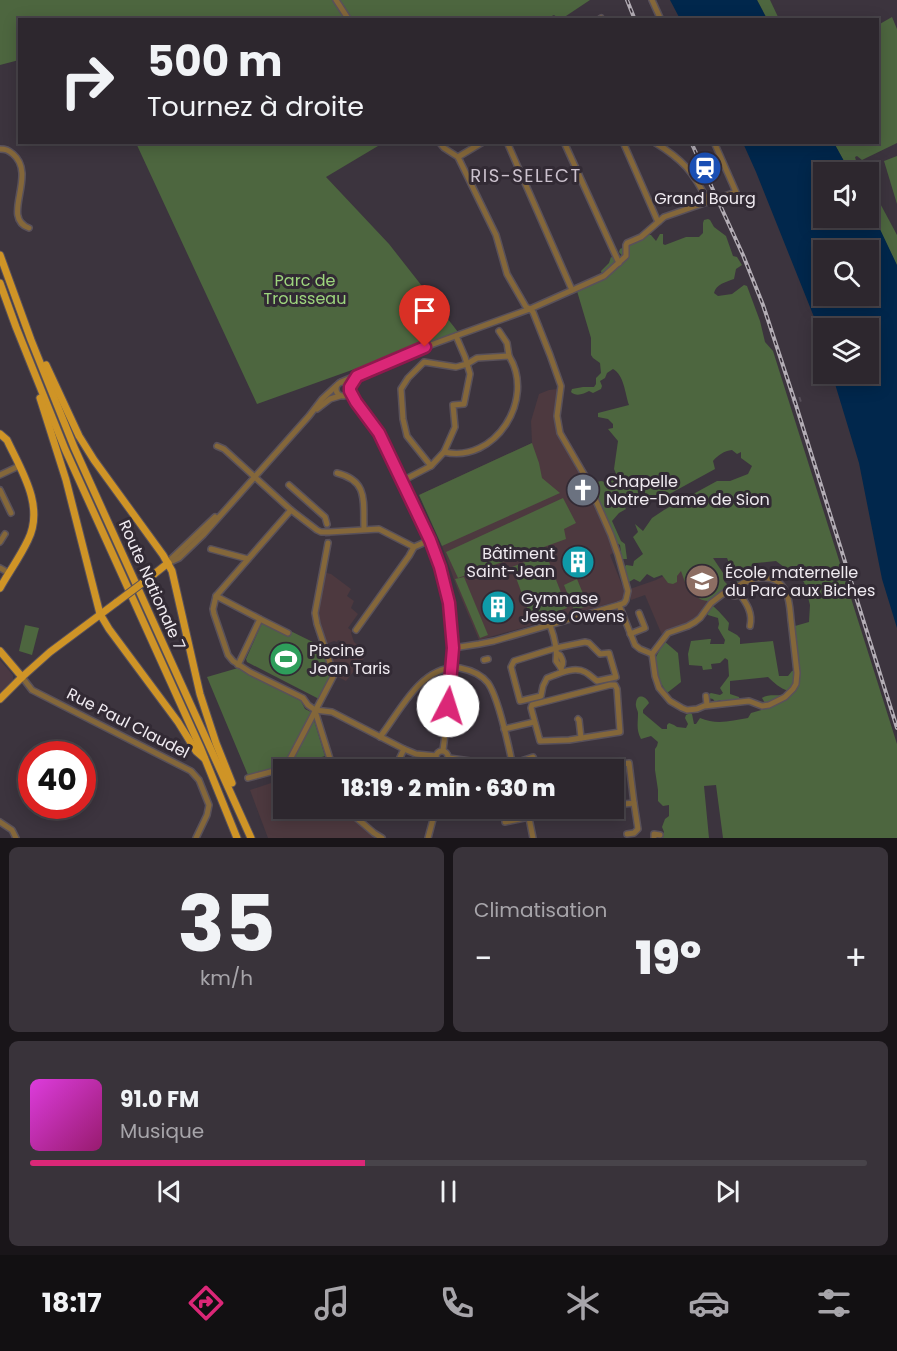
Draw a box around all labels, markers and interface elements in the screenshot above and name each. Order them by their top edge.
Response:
text: 500 m [147,32,282,91]
icon: right [48,42,126,120]
text: Tournez à droite [147,88,364,125]
station icon: Grand Bourg [687,150,723,186]
map controls [813,162,879,384]
button: sound [813,162,879,228]
district label: RIS-SELECT [470,163,582,188]
place label: Grand Bourg [654,187,756,210]
button: search [813,240,879,306]
park label: Parc de Trousseau [264,269,346,310]
pin [399,285,450,347]
icon: arrive [408,294,441,327]
button: layers [813,318,879,384]
place label: Chapelle Notre-Dame de Sion [606,470,770,511]
church icon: Chapelle Notre-Dame de Sion [565,472,601,508]
street label: Route Nationale 7 [113,516,191,654]
place label: Bâtiment Saint-Jean [467,542,555,583]
building icon: Bâtiment Saint-Jean [560,544,596,580]
place label: École maternelle du Parc aux Biches [725,561,875,602]
school or university icon: École maternelle du Parc aux Biches [684,563,720,599]
place label: Gymnase Jesse Owens [521,587,625,628]
building icon: Gymnase Jesse Owens [480,589,516,625]
place label: Piscine Jean Taris [309,639,390,680]
sports icon: Piscine Jean Taris [268,641,304,677]
position arrow [416,674,480,738]
street label: Rue Paul Claudel [63,682,193,764]
speed limit sign: 40 [18,741,96,819]
text: 18:19 · 2 min · 630 m [341,773,556,804]
text: 35 [178,869,275,978]
text: Climatisation [474,896,607,924]
text: 19° [635,927,701,990]
text: − [474,935,492,982]
text: + [844,935,867,982]
text: km/h [200,964,253,992]
text: 91.0 FM [120,1084,199,1115]
text: Musique [120,1117,204,1145]
icon: previous [153,1175,186,1208]
icon: pause [432,1175,465,1208]
icon: next [711,1175,744,1208]
icon: directions [185,1282,227,1324]
icon: music [311,1282,353,1324]
icon: phone [436,1282,478,1324]
icon: climate [562,1282,604,1324]
icon: car [688,1282,730,1324]
icon: filters [813,1282,855,1324]
text: 18:17 [42,1284,102,1321]

